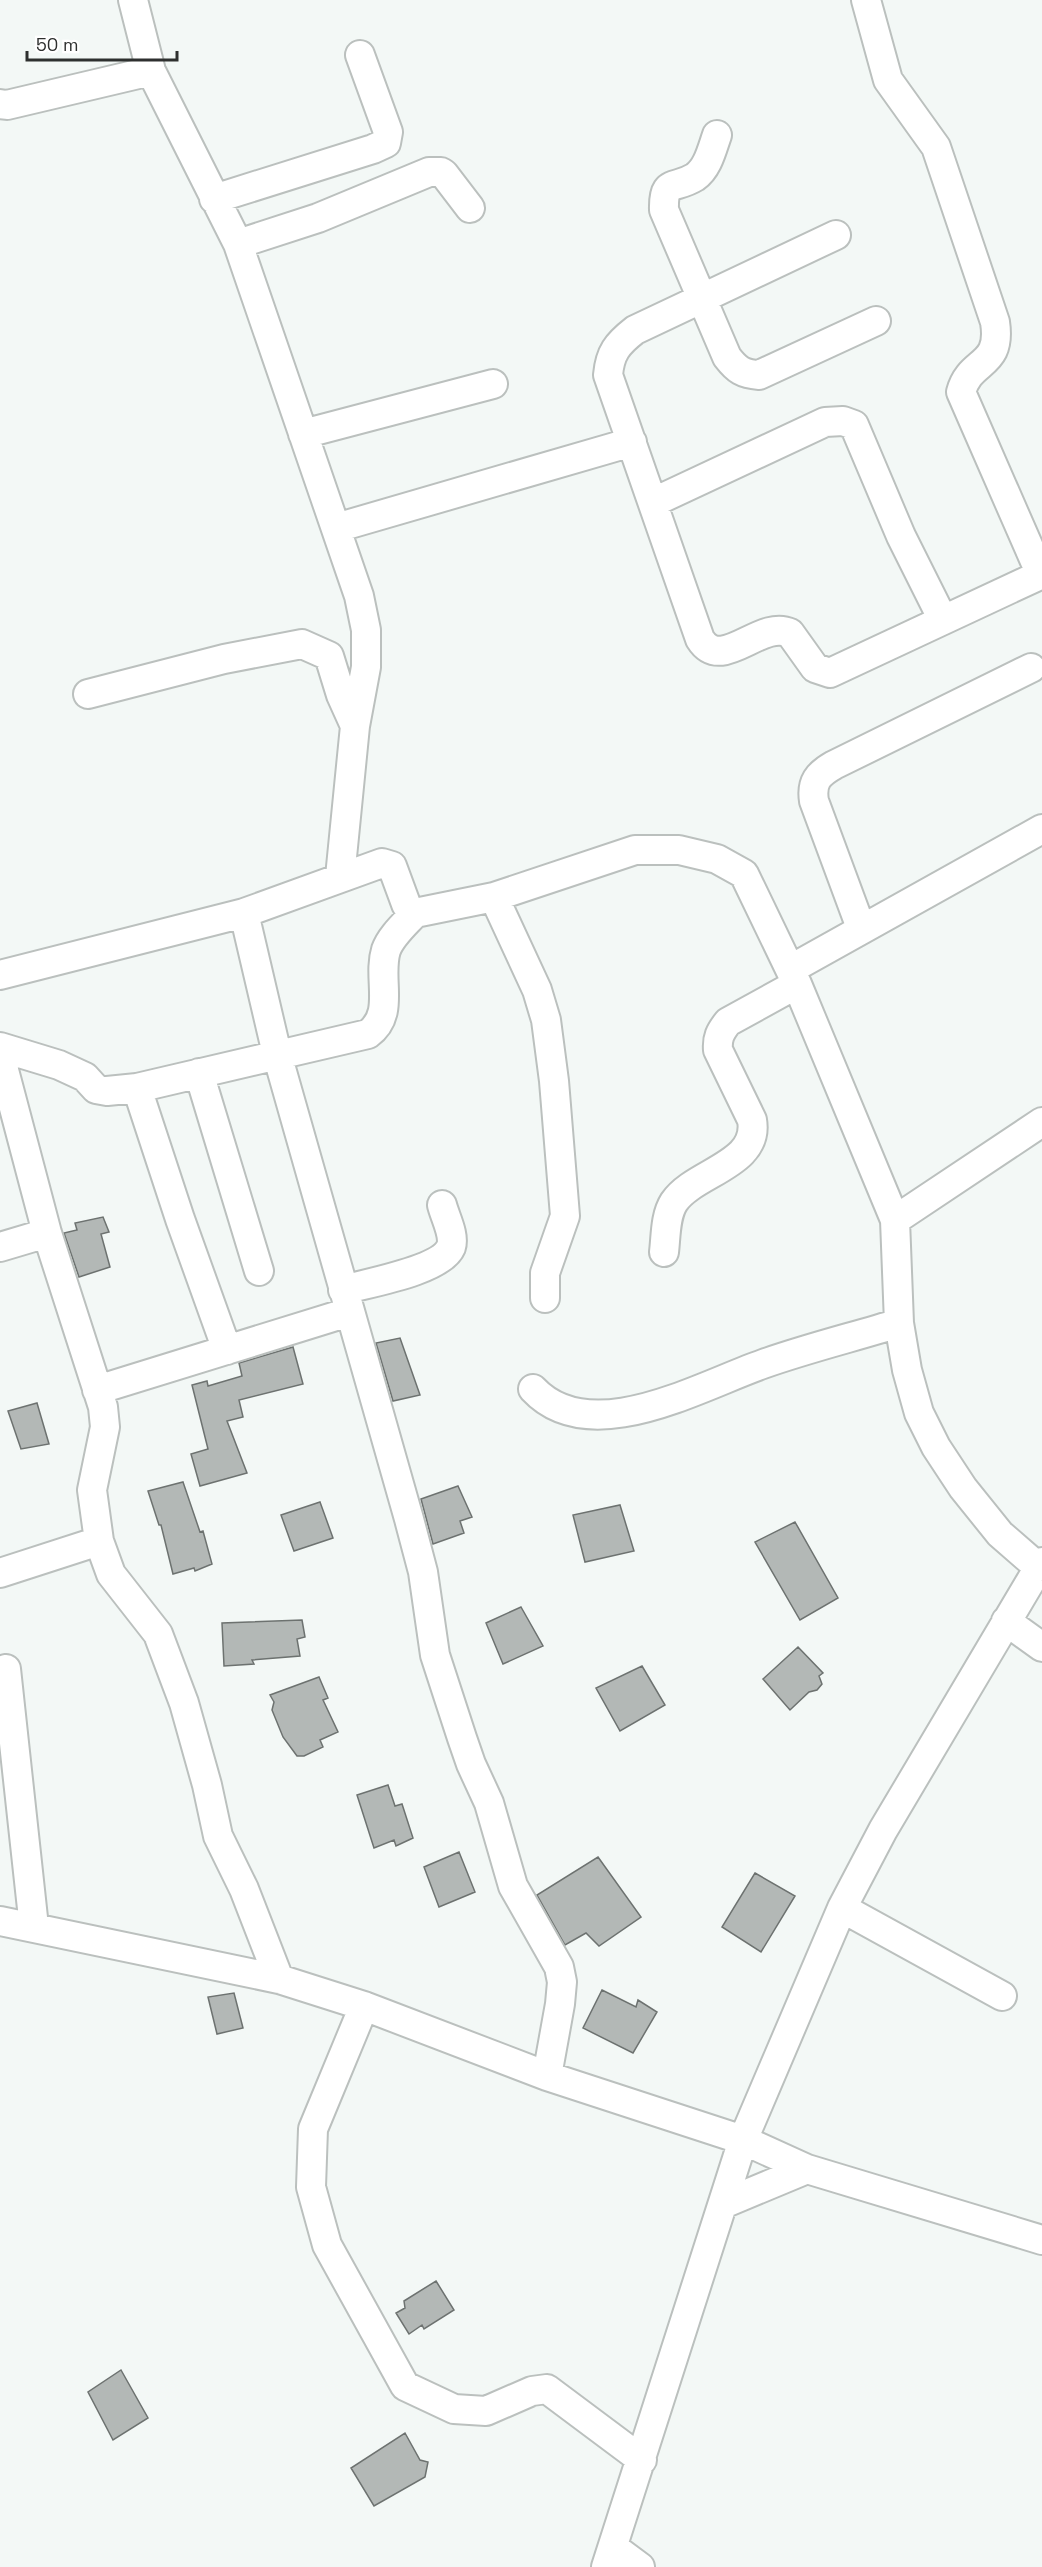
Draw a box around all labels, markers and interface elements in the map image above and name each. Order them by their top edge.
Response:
scale bar [27,24,177,62]
text: 50 m [36,33,78,56]

